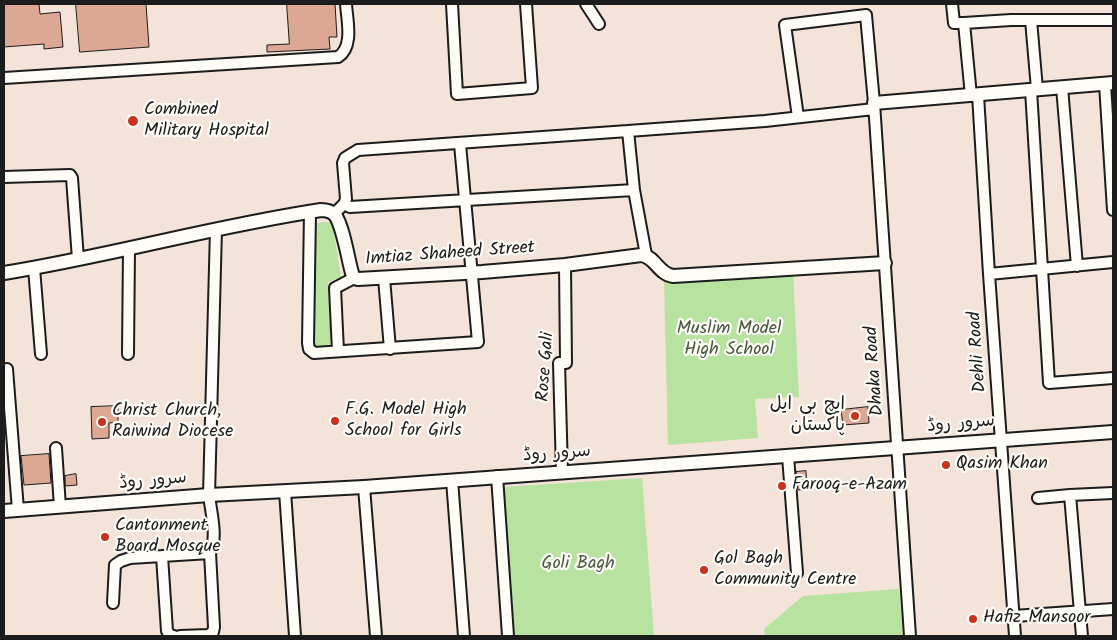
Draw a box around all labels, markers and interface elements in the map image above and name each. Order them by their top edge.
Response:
place label: Combined Military Hospital [144,100,269,142]
marker: Combined Military Hospital [126,114,140,128]
street label: Imtiaz Shaheed Street [364,238,536,272]
street label: Dehli Road [965,311,993,393]
park label: Muslim Model High School [677,319,781,362]
street label: Dhaka Road [862,325,890,417]
street label: Rose Gali [534,331,560,403]
place label: ایچ بی ایل پاکستان [770,395,845,438]
place label: F.G. Model High School for Girls [345,400,467,442]
place label: Christ Church, Raiwind Diocese [112,401,233,444]
marker: ایچ بی ایل پاکستان [849,410,861,422]
street label: سرور روڈ [926,411,996,439]
marker: F.G. Model High School for Girls [329,415,341,427]
marker: Christ Church, Raiwind Diocese [96,416,108,428]
street label: سرور روڈ [522,442,592,468]
place label: Qasim Khan [956,454,1048,476]
marker: Qasim Khan [940,459,952,471]
street label: سرور روڈ [118,468,188,496]
place label: Farooq-e-Azam [792,475,907,497]
marker: Farooq-e-Azam [776,480,788,492]
place label: Cantonment Board Mosque [115,516,221,558]
marker: Cantonment Board Mosque [99,531,111,543]
place label: Gol Bagh Community Centre [714,549,856,592]
park label: Goli Bagh [541,554,615,576]
marker: Gol Bagh Community Centre [698,564,710,576]
place label: Hafiz Mansoor [983,608,1090,630]
marker: Hafiz Mansoor [967,613,979,625]

